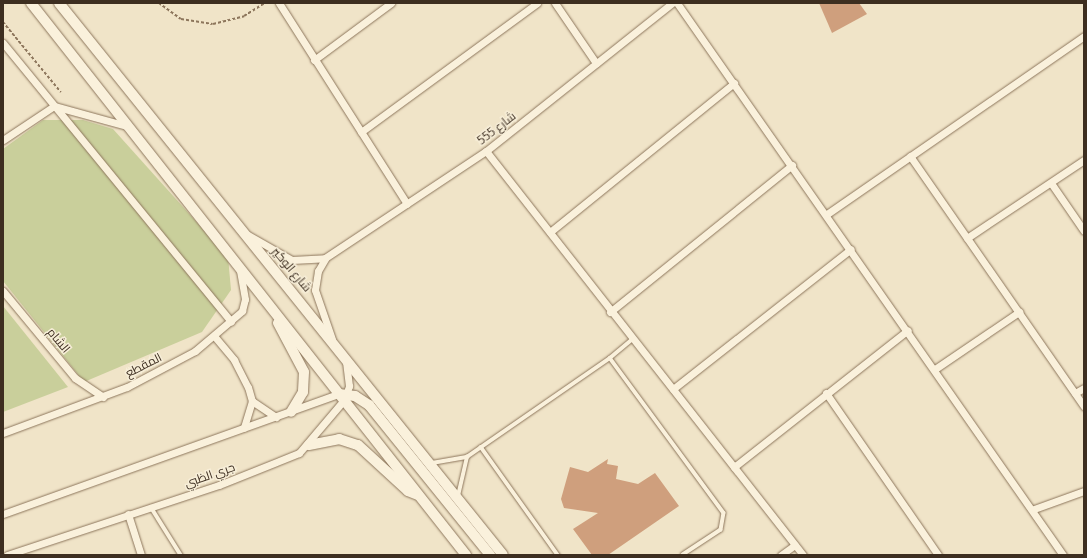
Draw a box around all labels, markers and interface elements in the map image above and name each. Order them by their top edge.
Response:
street label: شارع 555 [475,110,519,148]
street label: شارع الوكير [268,245,314,295]
street label: الشام [44,326,72,356]
street label: المقطع [123,351,165,381]
street label: جري الظبي [183,461,237,491]

